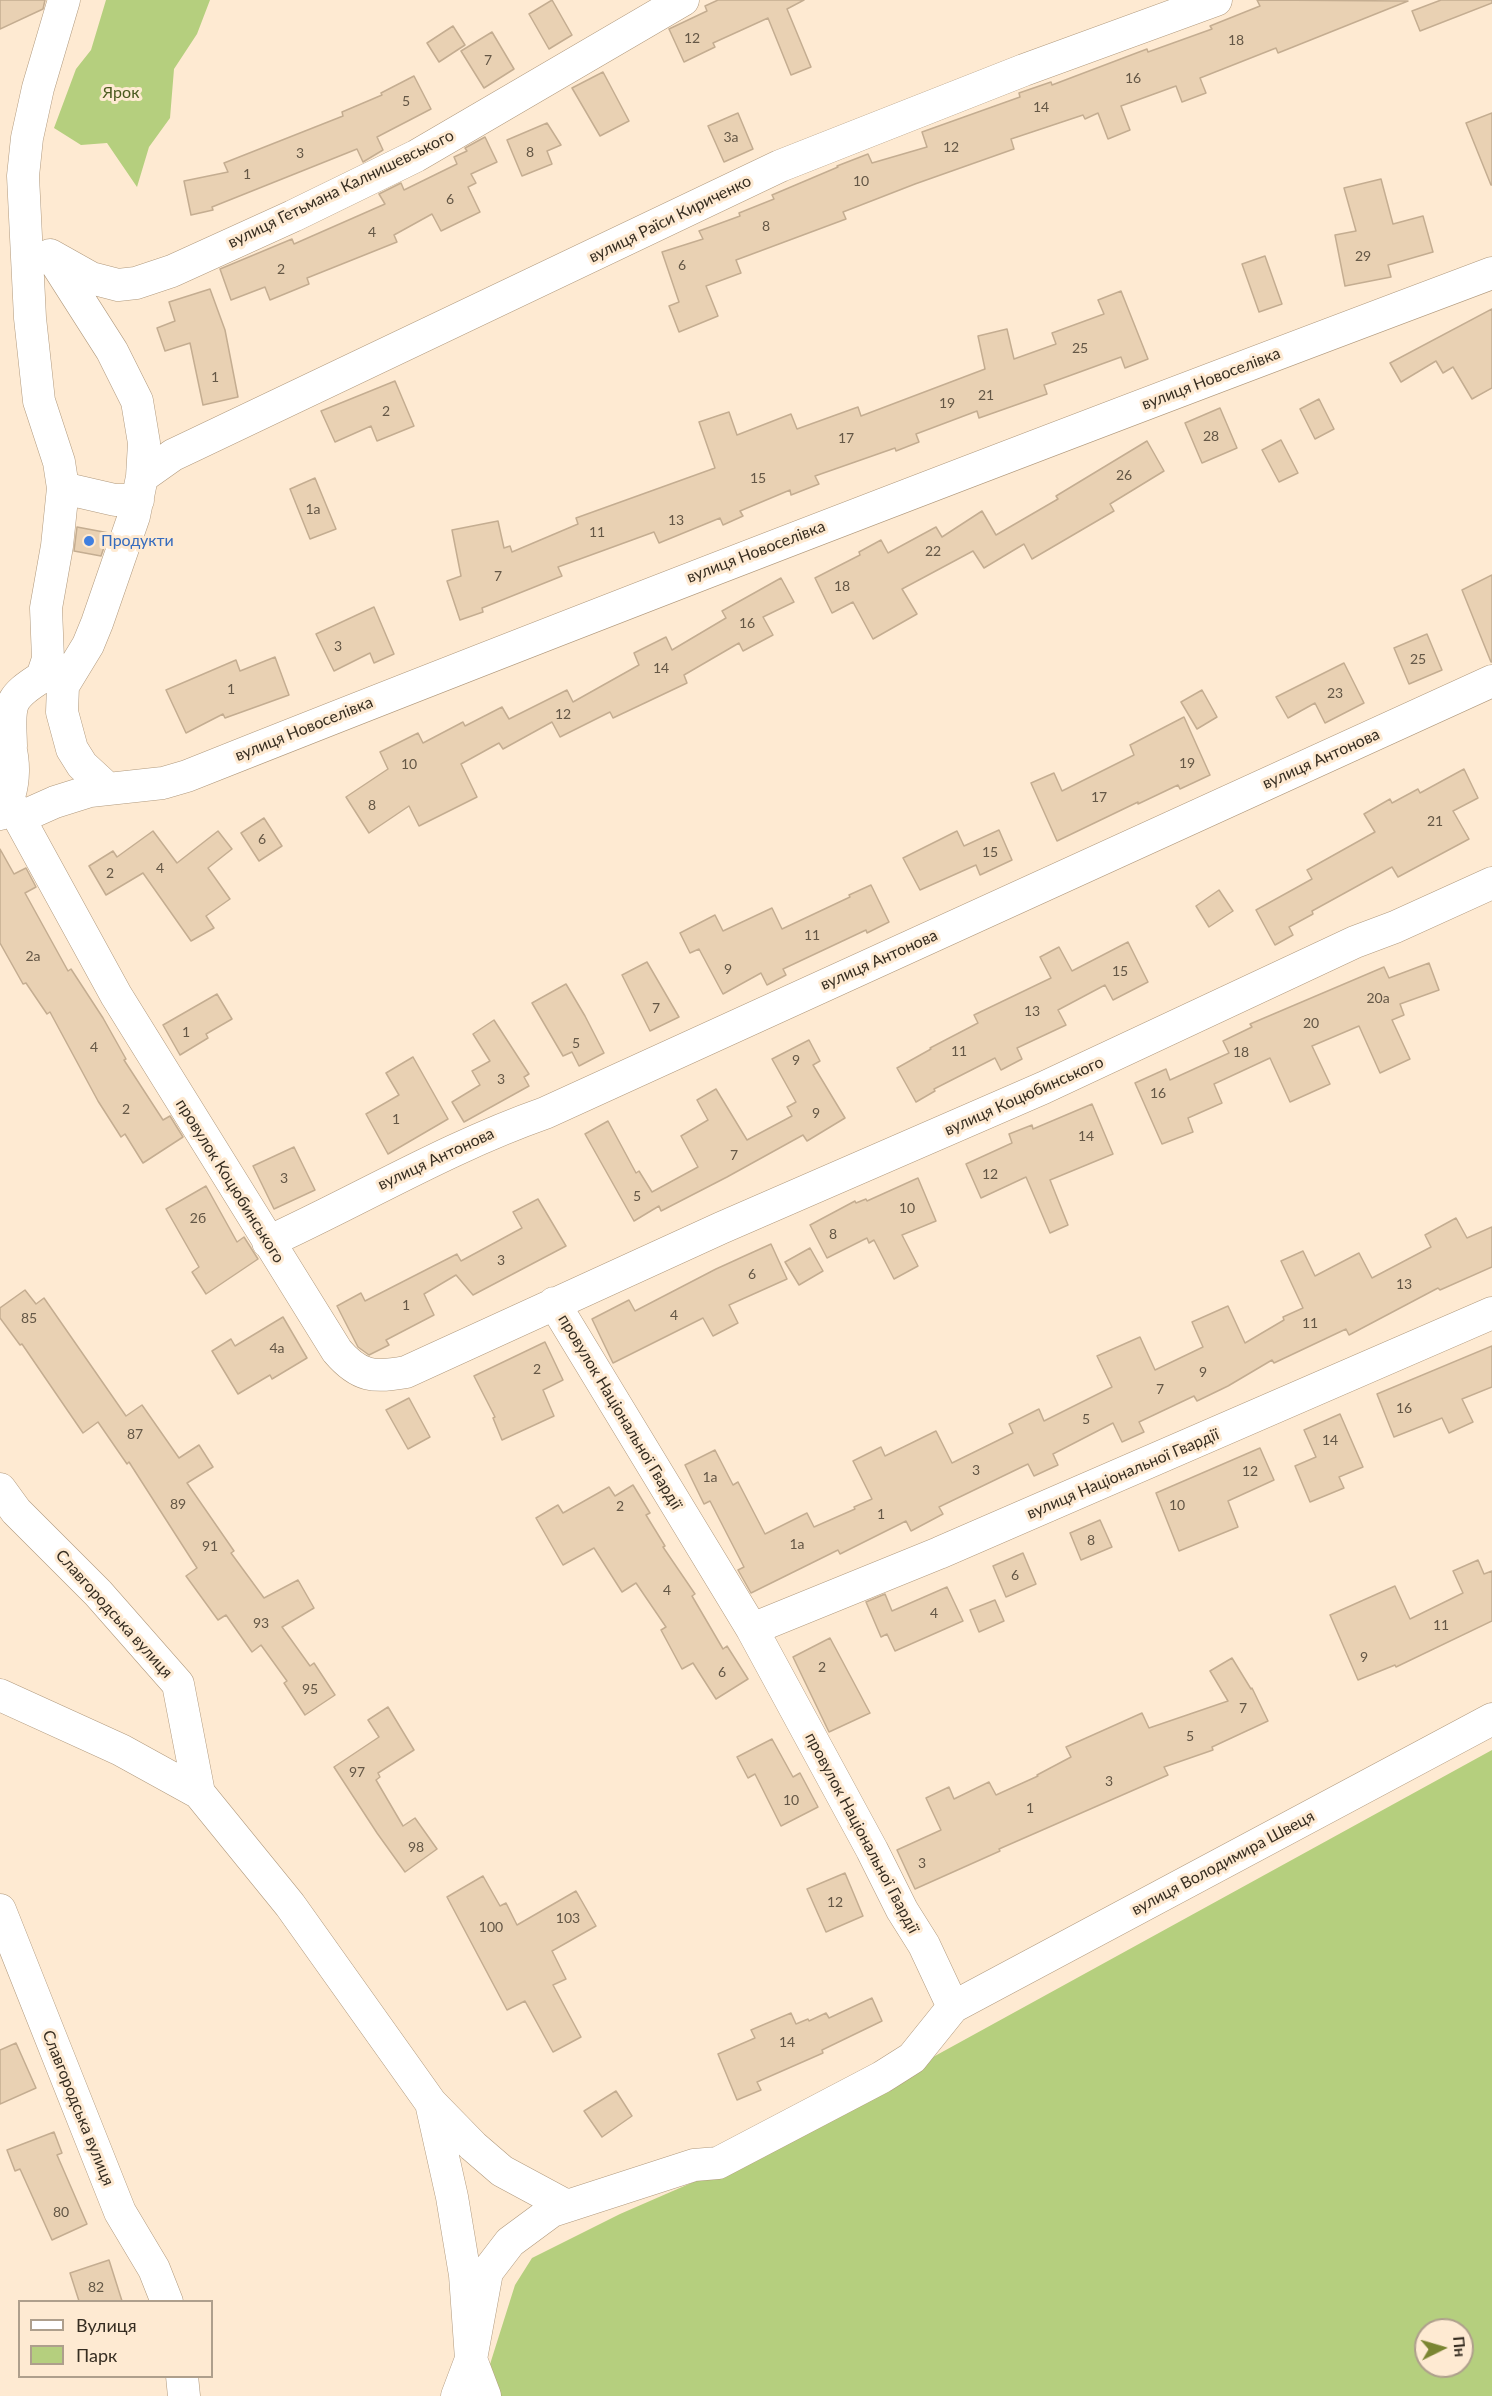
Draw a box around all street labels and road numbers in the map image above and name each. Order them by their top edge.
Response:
street label: вулиця Гетьмана Калнишевського [225,126,457,252]
street label: вулиця Раїси Кириченко [586,171,754,267]
street label: вулиця Новоселівка [1139,344,1283,414]
street label: вулиця Новоселівка [684,517,828,587]
street label: вулиця Новоселівка [232,693,376,765]
street label: вулиця Антонова [1260,725,1382,793]
street label: вулиця Антонова [818,926,940,994]
street label: вулиця Коцюбинського [942,1052,1106,1140]
street label: провулок Коцюбинського [172,1095,288,1267]
street label: вулиця Антонова [375,1124,497,1194]
street label: провулок Національної Гвардії [554,1311,686,1513]
street label: вулиця Національної Гвардії [1024,1425,1222,1523]
street label: Славгородська вулиця [51,1546,177,1682]
street label: провулок Національної Гвардії [801,1729,923,1937]
street label: вулиця Володимира Швеця [1128,1807,1318,1919]
street label: Славгородська вулиця [38,2028,118,2188]

